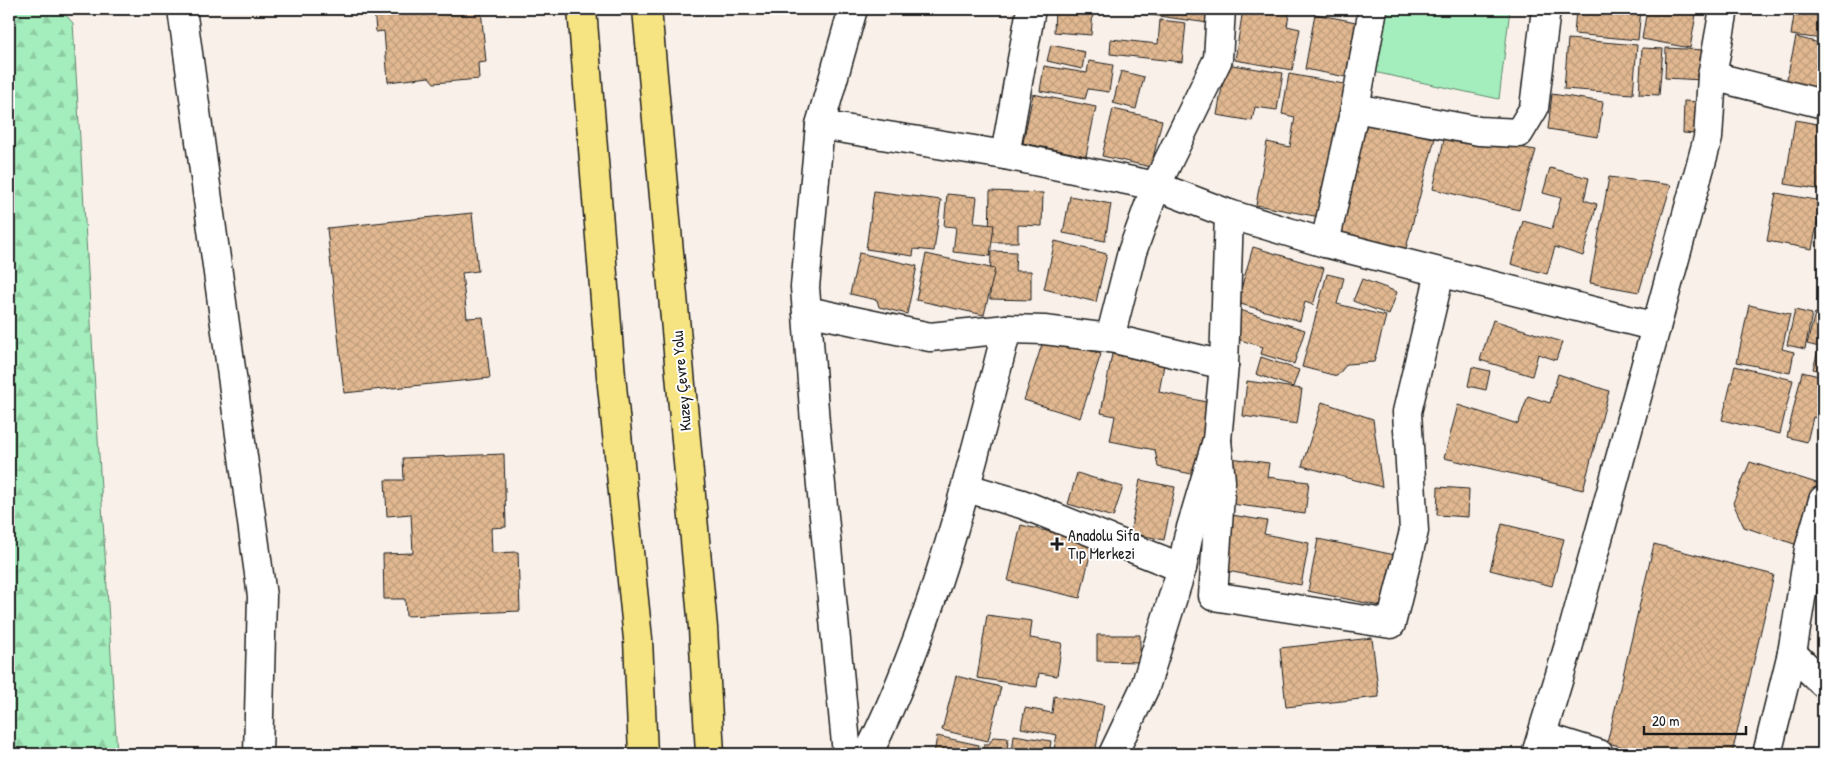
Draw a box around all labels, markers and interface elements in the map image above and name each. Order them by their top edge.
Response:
street label: Kuzey Çevre Yolu [666,329,696,432]
place label: Anadolu Sifa Tıp Merkezi [1068,524,1139,564]
marker: Anadolu Sifa Tıp Merkezi [1050,537,1064,551]
scale bar [1644,703,1747,735]
text: 20 m [1652,710,1679,731]

